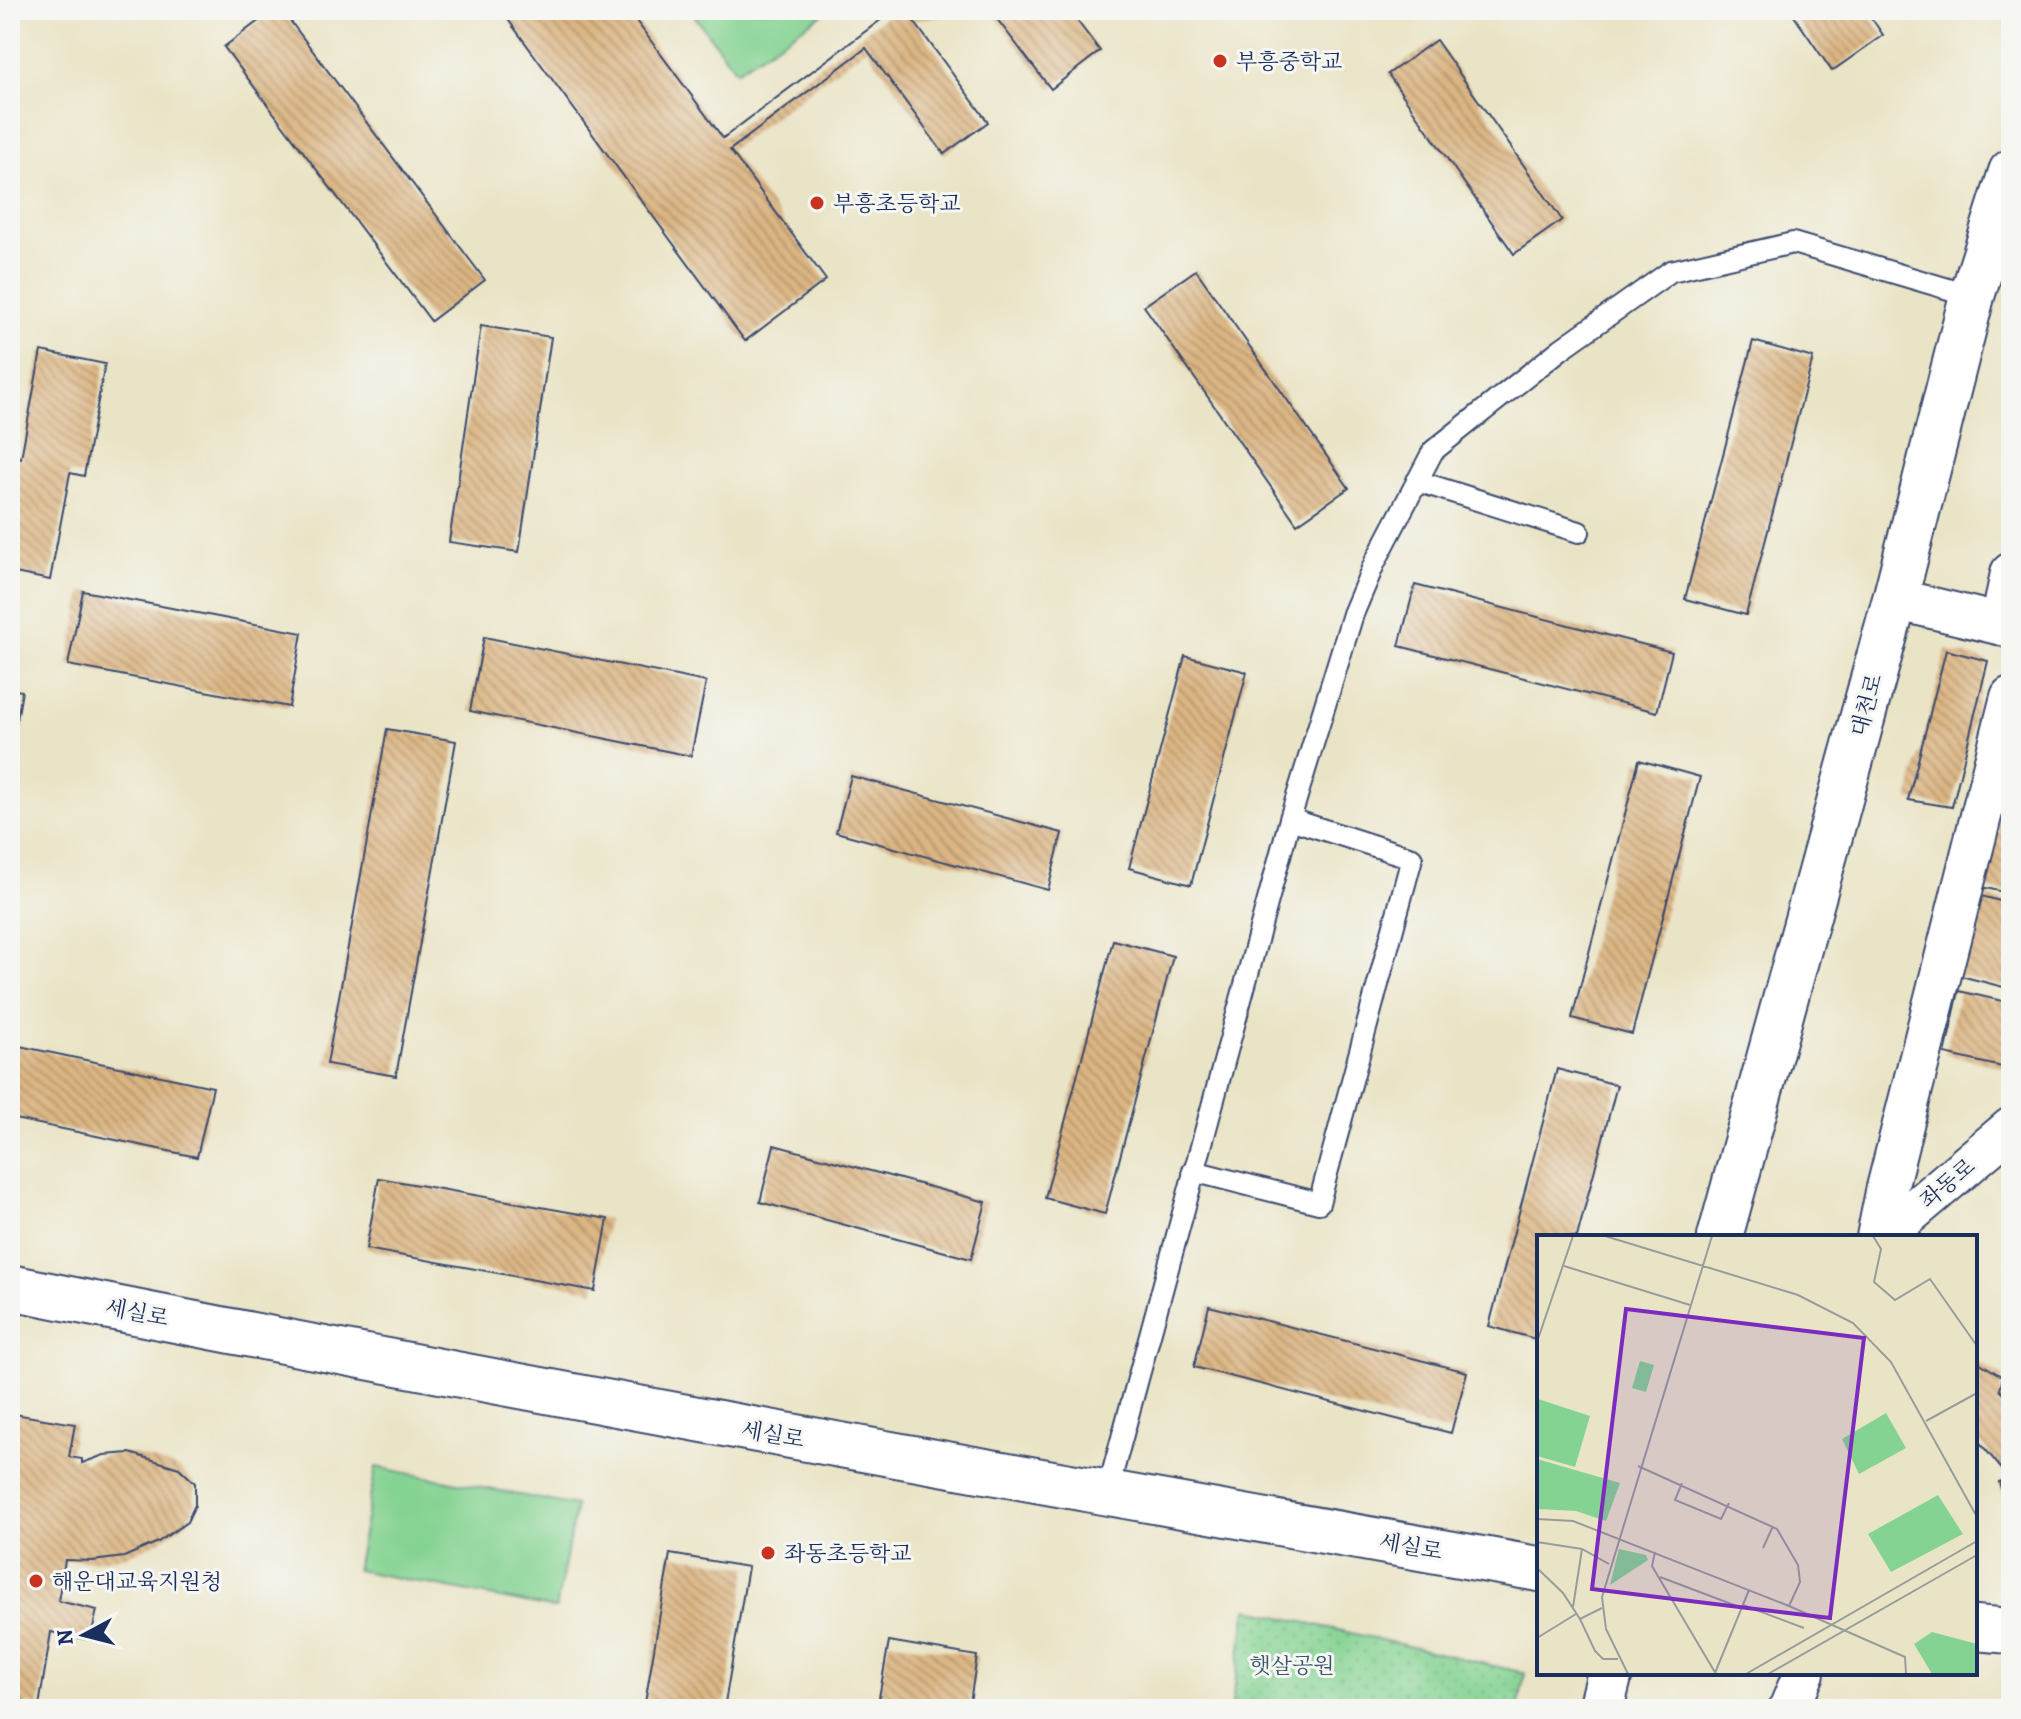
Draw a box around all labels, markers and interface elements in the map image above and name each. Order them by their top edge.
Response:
place label: 부흥중학교 [1236,47,1342,77]
marker: 부흥중학교 [1211,52,1229,70]
place label: 부흥초등학교 [833,189,961,219]
marker: 부흥초등학교 [808,194,826,212]
street label: 대천로 [1844,671,1890,740]
street label: 좌동로 [1914,1152,1982,1216]
inset map [1537,1235,1977,1675]
street label: 세실로 [103,1292,171,1334]
street label: 세실로 [739,1415,807,1455]
street label: 세실로 [1377,1527,1445,1567]
place label: 좌동초등학교 [784,1539,912,1569]
marker: 좌동초등학교 [759,1544,777,1562]
place label: 해운대교육지원청 [52,1567,222,1597]
marker: 해운대교육지원청 [27,1572,45,1590]
north arrow [44,1595,124,1675]
text: N [49,1628,81,1647]
park label: 햇살공원 [1249,1651,1335,1681]

